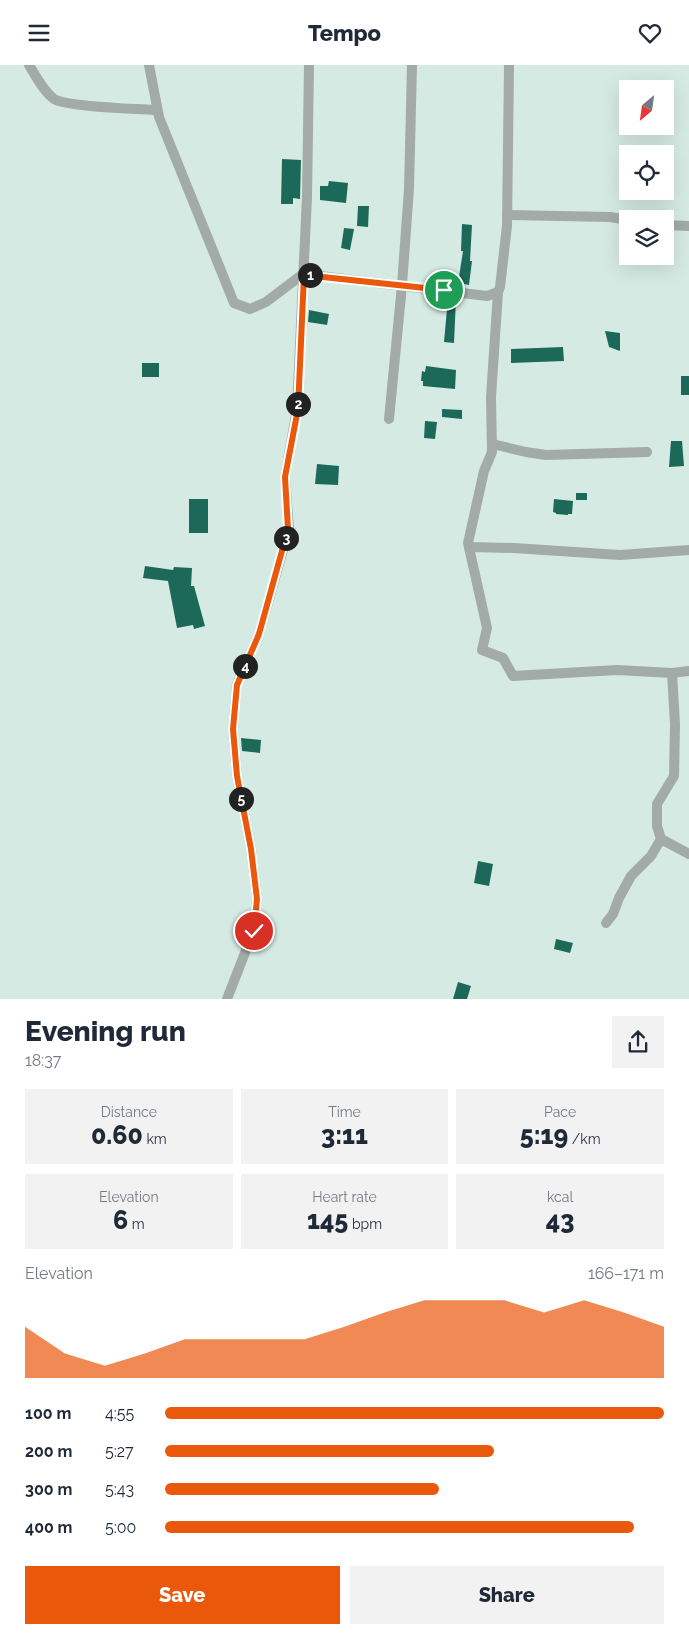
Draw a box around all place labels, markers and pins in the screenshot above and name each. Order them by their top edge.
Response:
pin: 1 [298,263,322,287]
pin [423,269,465,311]
pin: 2 [286,391,310,417]
pin: 3 [274,525,298,551]
pin: 4 [232,653,258,679]
pin: 5 [228,787,254,811]
pin [233,910,275,952]

